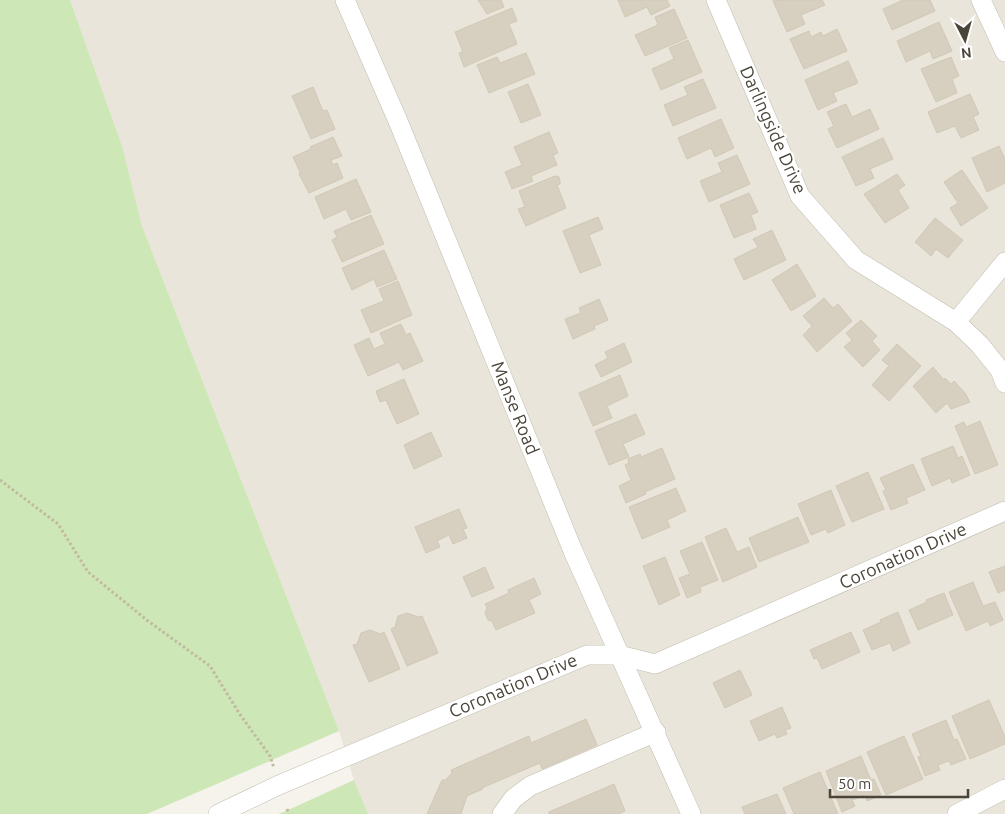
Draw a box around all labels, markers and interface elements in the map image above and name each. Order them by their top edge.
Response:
north arrow [940,15,990,65]
text: N [960,44,972,61]
street label: Darlingside Drive [737,63,811,197]
street label: Manse Road [488,358,544,457]
street label: Coronation Drive [836,518,969,592]
street label: Coronation Drive [445,649,580,721]
scale bar [830,766,968,798]
text: 50 m [838,775,871,792]

